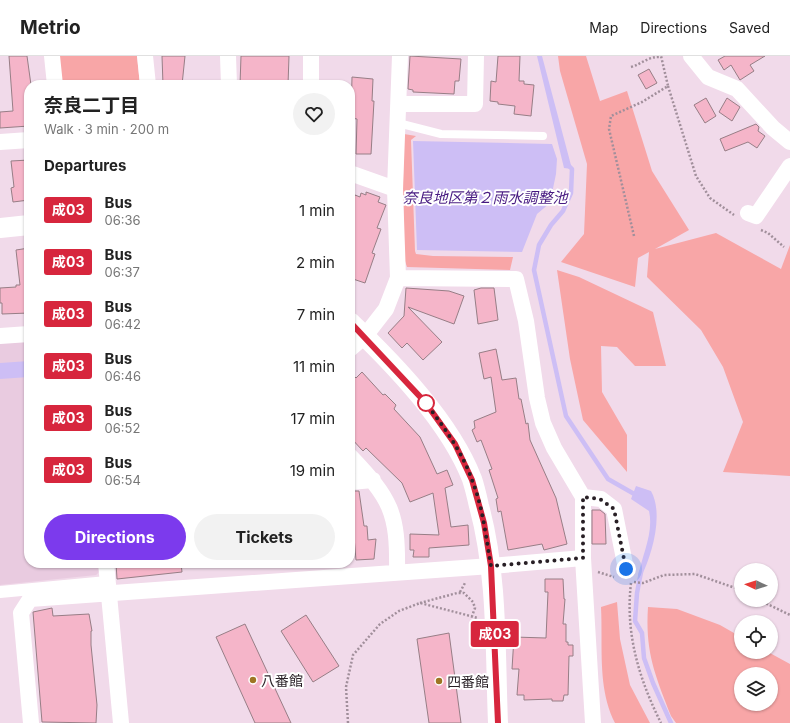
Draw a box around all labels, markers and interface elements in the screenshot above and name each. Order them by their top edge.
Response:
text: Metrio [20,16,81,39]
text: Map [589,19,618,36]
text: Directions [640,19,707,36]
text: Saved [729,19,770,36]
button: heart [293,93,335,135]
text: 奈良二丁目 [44,94,139,117]
text: Walk · 3 min · 200 m [44,121,169,137]
text: Departures [44,156,126,175]
water label: 奈良地区第２雨水調整池 [402,188,569,207]
text: Bus [104,193,132,212]
text: 成03 [52,201,84,218]
text: 1 min [299,201,335,220]
text: 06:36 [104,212,141,228]
text: Bus [104,245,132,264]
text: 成03 [52,253,84,270]
text: 2 min [296,253,335,272]
text: 06:37 [104,264,140,280]
text: Bus [104,297,132,316]
text: 成03 [52,305,84,322]
text: 7 min [297,305,335,324]
text: 06:42 [104,316,141,332]
text: Bus [104,349,132,368]
text: 成03 [52,357,84,374]
text: 11 min [293,357,335,376]
text: 06:46 [104,368,141,384]
unlabelled marker [417,394,435,412]
text: Bus [104,401,132,420]
text: 成03 [52,409,84,426]
text: 17 min [291,409,335,428]
text: 06:52 [104,420,140,436]
text: Bus [104,453,132,472]
text: 成03 [52,461,84,478]
text: 19 min [290,461,335,480]
text: 06:54 [104,472,141,488]
button: Directions [44,514,186,560]
button: Tickets [194,514,335,560]
your location [616,559,636,579]
north arrow [734,563,778,607]
map controls [734,563,778,711]
button: locate [734,615,778,659]
line badge: 成03 [472,621,518,647]
text: 成03 [479,625,511,642]
button: layers [734,667,778,711]
place label: 八番館 [261,672,303,689]
place label: 四番館 [447,673,489,690]
marker: 八番館 [248,675,258,685]
marker: 四番館 [434,676,444,686]

